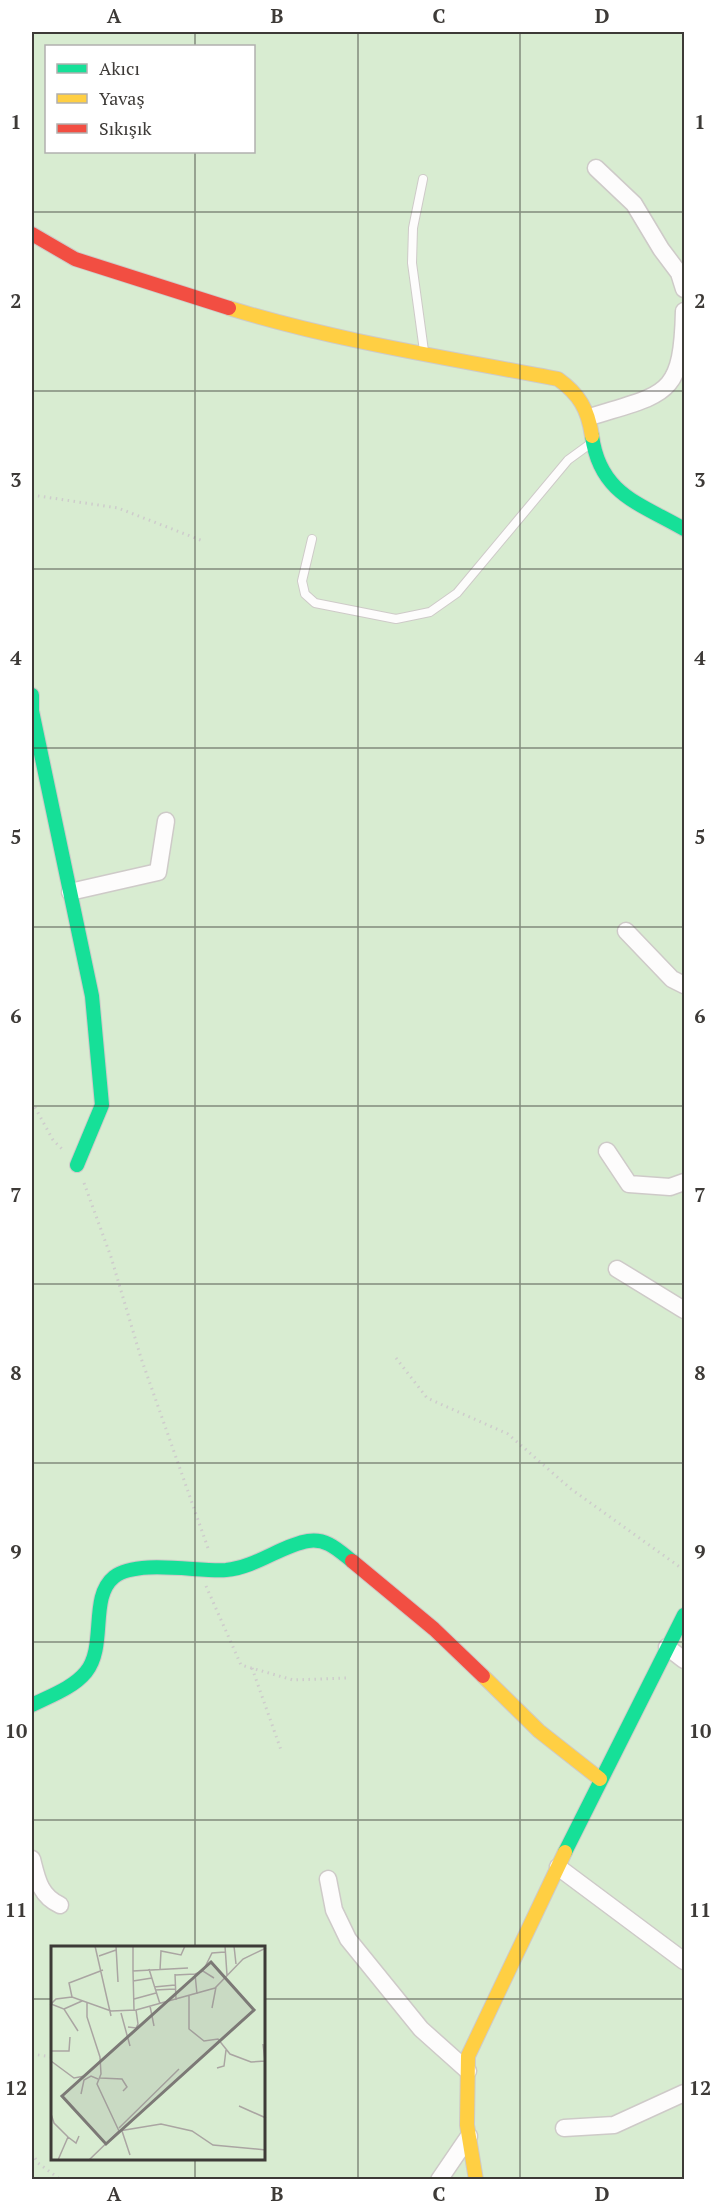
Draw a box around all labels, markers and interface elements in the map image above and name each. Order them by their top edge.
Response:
text: A [107,2,122,29]
text: B [271,2,284,29]
text: C [432,2,446,29]
text: D [595,2,609,29]
legend [45,45,255,153]
text: Akıcı [99,56,140,80]
text: Yavaş [99,86,145,110]
text: 1 [10,108,22,135]
text: 1 [694,108,706,135]
text: Sıkışık [99,116,152,140]
text: 2 [10,287,22,314]
text: 2 [694,287,706,314]
text: 3 [10,466,22,493]
text: 3 [694,466,706,493]
text: 4 [10,644,22,671]
text: 4 [694,644,706,671]
text: 5 [10,823,22,850]
text: 5 [694,823,706,850]
text: 6 [10,1002,22,1029]
text: 6 [694,1002,706,1029]
text: 7 [10,1181,22,1208]
text: 7 [694,1181,706,1208]
text: 8 [10,1359,22,1386]
text: 8 [694,1359,706,1386]
text: 9 [10,1538,22,1565]
text: 9 [694,1538,706,1565]
text: 10 [5,1717,27,1744]
text: 10 [689,1717,711,1744]
text: 11 [5,1896,27,1923]
text: 11 [689,1896,711,1923]
inset map [51,1946,266,2160]
text: 12 [5,2074,27,2101]
text: 12 [689,2074,711,2101]
text: A [107,2180,122,2207]
text: B [271,2180,284,2207]
text: C [432,2180,446,2207]
text: D [595,2180,609,2207]

